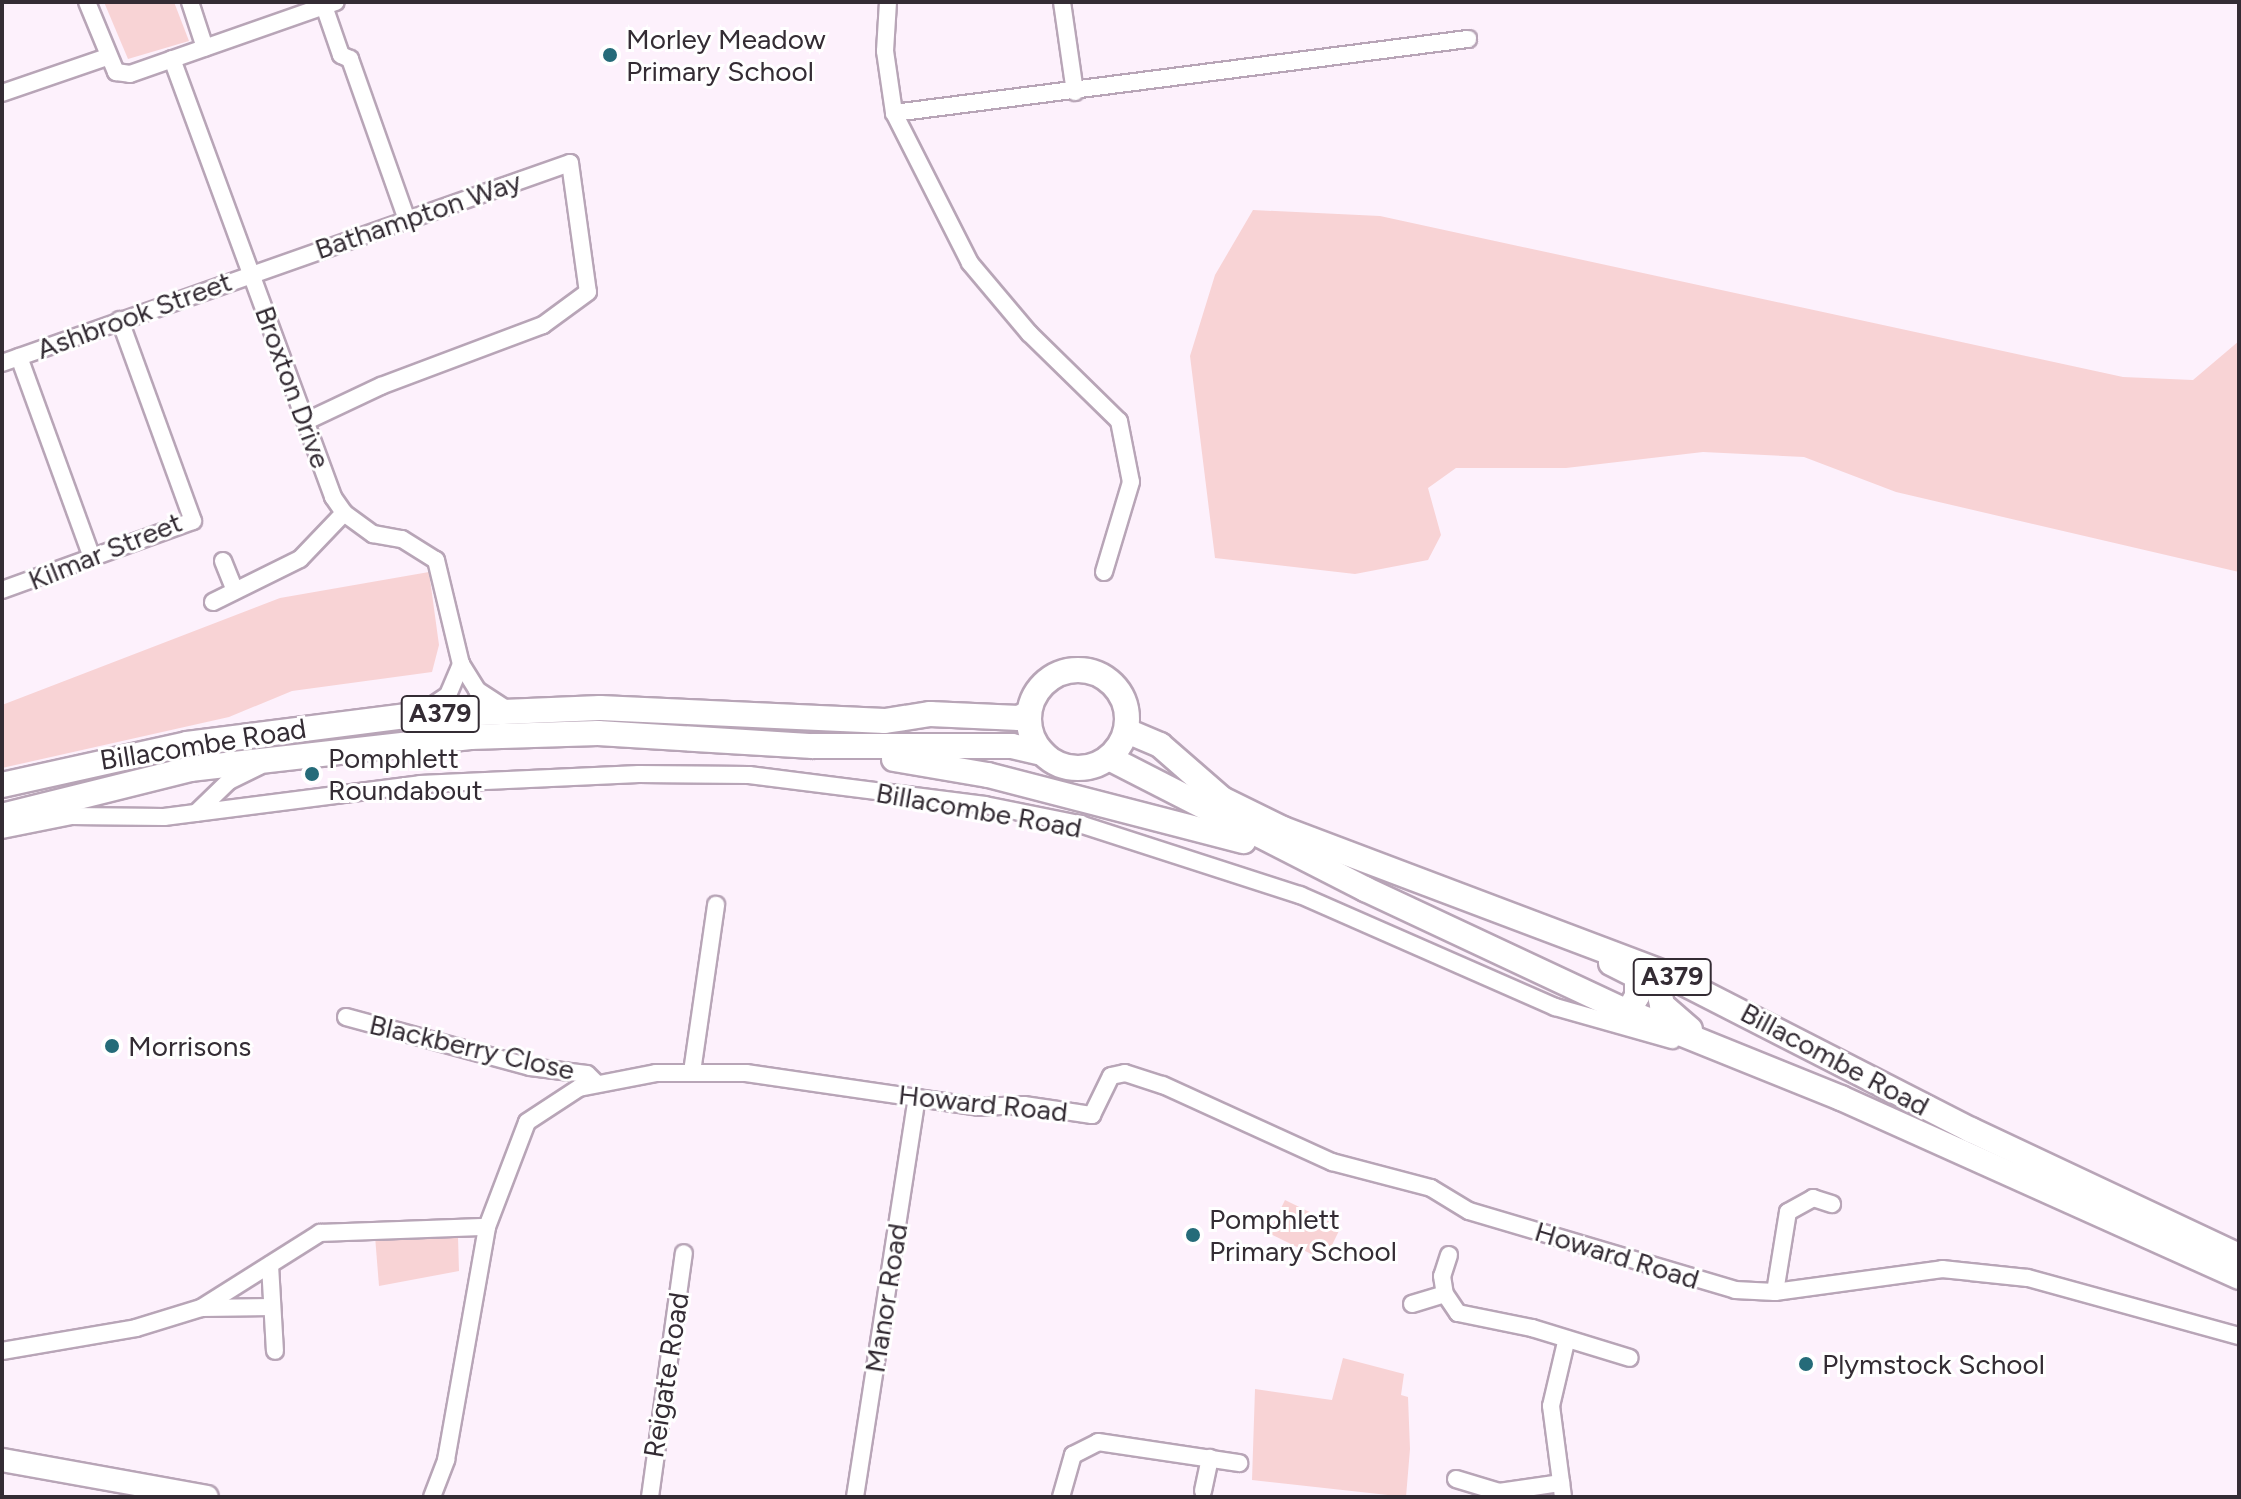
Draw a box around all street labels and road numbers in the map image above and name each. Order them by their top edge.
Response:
street label: Bathampton Way [310,164,526,266]
street label: Ashbrook Street [32,264,236,366]
street label: Broxton Drive [248,301,338,473]
street label: Kilmar Street [23,505,187,597]
road number: A379 [400,692,480,736]
street label: Billacombe Road [97,711,309,777]
street label: Billacombe Road [873,775,1085,845]
road number: A379 [1632,955,1712,999]
street label: Billacombe Road [1735,995,1935,1123]
street label: Blackberry Close [366,1007,578,1087]
street label: Howard Road [897,1077,1069,1129]
street label: Howard Road [1531,1214,1703,1296]
street label: Manor Road [858,1221,914,1375]
street label: Reigate Road [636,1290,696,1460]

